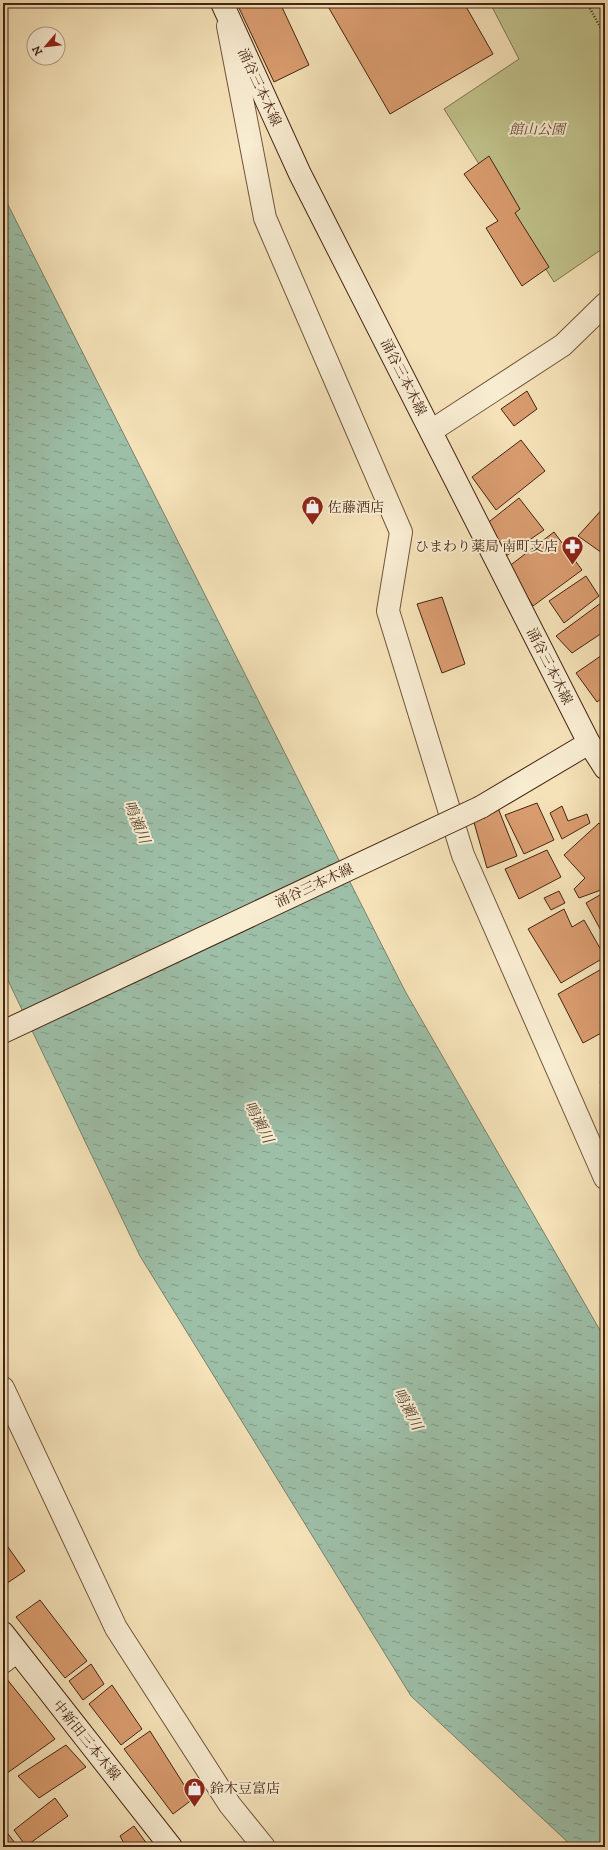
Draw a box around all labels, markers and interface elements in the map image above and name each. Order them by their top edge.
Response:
north arrow [26,26,66,66]
text: N [30,43,46,57]
street label: 涌谷三本木線 [233,46,285,129]
park label: 館山公園 [509,121,567,139]
street label: 涌谷三本木線 [376,336,430,419]
shop icon: 佐藤酒店 [299,494,325,527]
place label: 佐藤酒店 [328,499,384,517]
pharmacy icon: ひまわり薬局 南町支店 [560,533,586,566]
place label: ひまわり薬局 南町支店 [415,538,558,556]
street label: 涌谷三本木線 [522,625,576,708]
water label: 鳴瀬川 [119,798,155,848]
street label: 涌谷三本木線 [273,860,356,912]
water label: 鳴瀬川 [240,1098,278,1148]
water label: 鳴瀬川 [389,1385,427,1435]
street label: 中新田三本木線 [48,1697,124,1784]
shop icon: 鈴木豆富店 [182,1775,208,1808]
place label: 鈴木豆富店 [210,1780,280,1798]

